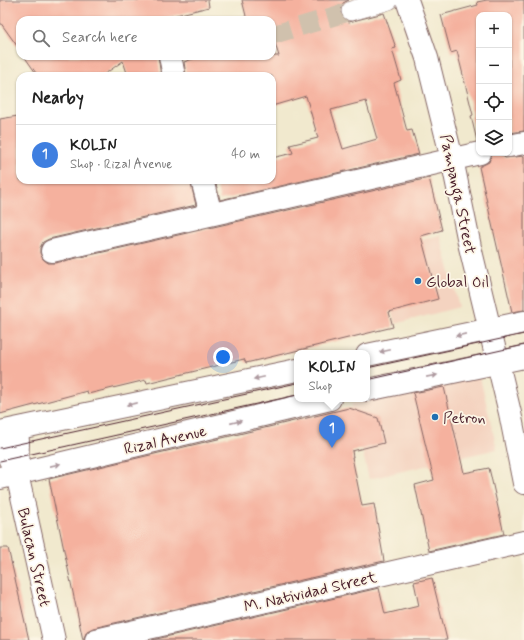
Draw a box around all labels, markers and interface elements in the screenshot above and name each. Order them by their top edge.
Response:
map controls [476,12,512,156]
button: + [476,12,512,48]
search box [16,16,276,60]
icon: search [30,27,52,49]
text: Search here [62,28,138,48]
button: − [476,48,512,84]
button: locate [476,84,512,120]
text: Nearby [32,87,84,109]
button: layers [476,120,512,156]
street label: Pampanga Street [434,132,481,257]
text: KOLIN [70,136,117,156]
text: 1 [42,146,48,163]
text: 40 m [231,146,260,163]
text: Shop · Rizal Avenue [70,156,172,173]
place label: Global Oil [426,272,489,293]
marker: Global Oil [413,276,423,286]
one-way arrow [455,333,467,339]
your location [213,347,233,367]
one-way arrow [379,349,392,355]
popup [294,350,370,402]
text: KOLIN [309,358,355,378]
one-way arrow [426,373,438,379]
one-way arrow [253,375,265,381]
text: Shop [309,378,332,395]
one-way arrow [125,402,138,408]
place label: Petron [443,408,486,429]
marker: Petron [430,412,440,422]
pin: 1 [319,415,345,448]
one-way arrow [229,418,242,424]
street label: Rizal Avenue [122,421,209,460]
one-way arrow [49,462,61,468]
street label: Bulacan Street [12,506,55,609]
street label: M. Natividad Street [242,567,379,618]

